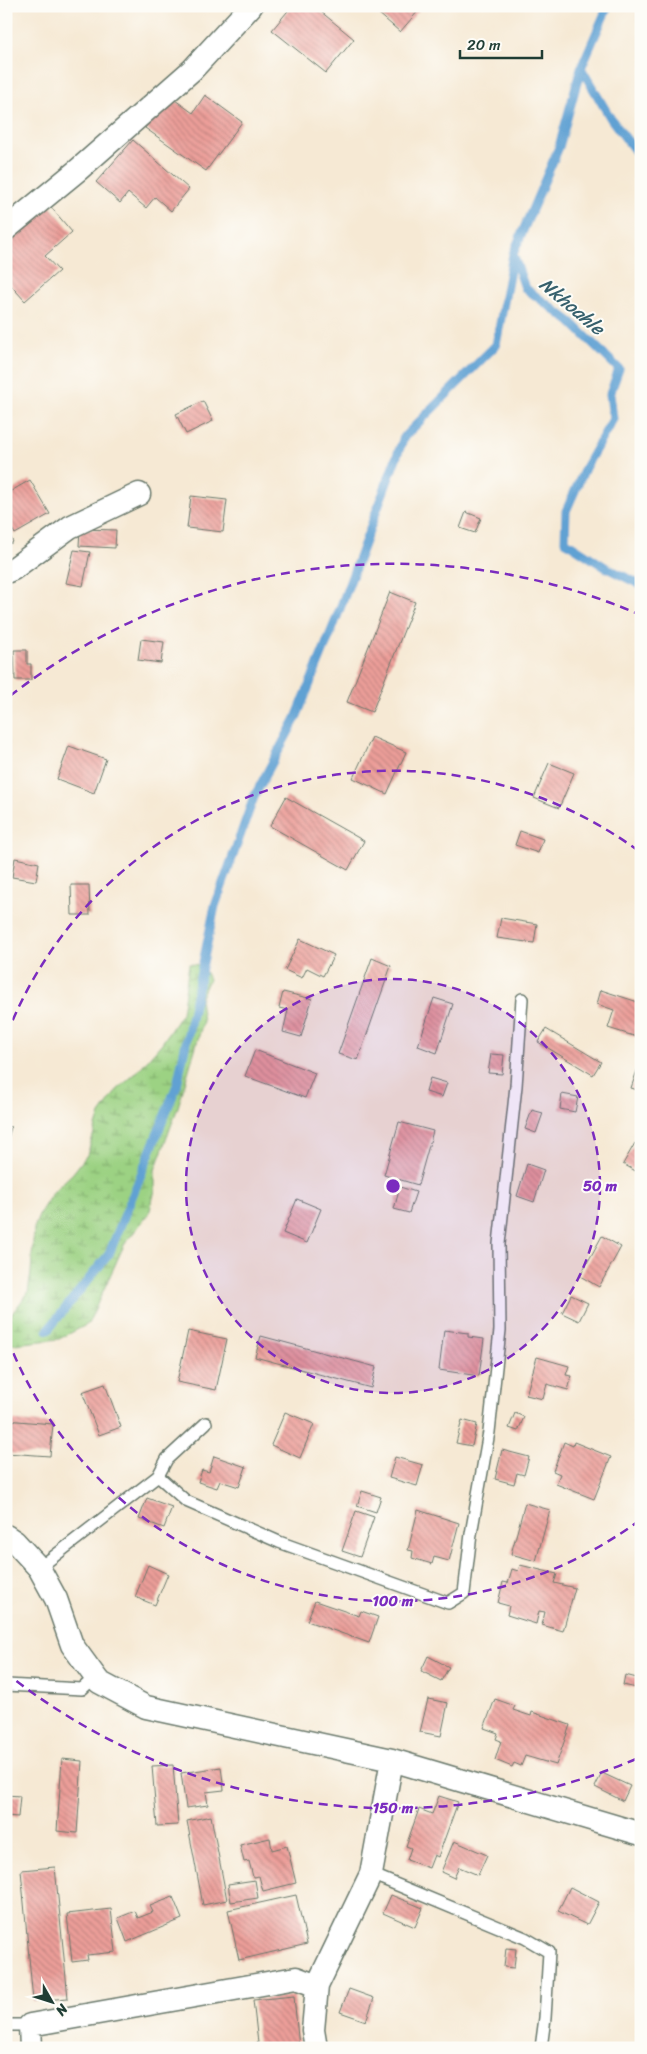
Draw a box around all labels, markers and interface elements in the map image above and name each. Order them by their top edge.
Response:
scale bar [460,28,542,60]
text: 20 m [467,32,501,58]
water label: Nkhoahle [532,269,613,345]
text: 50 m [583,1173,618,1199]
centre of rings [384,1177,402,1195]
text: 100 m [373,1588,414,1614]
text: 150 m [373,1795,414,1821]
north arrow [28,1976,78,2026]
text: N [49,1997,75,2022]

